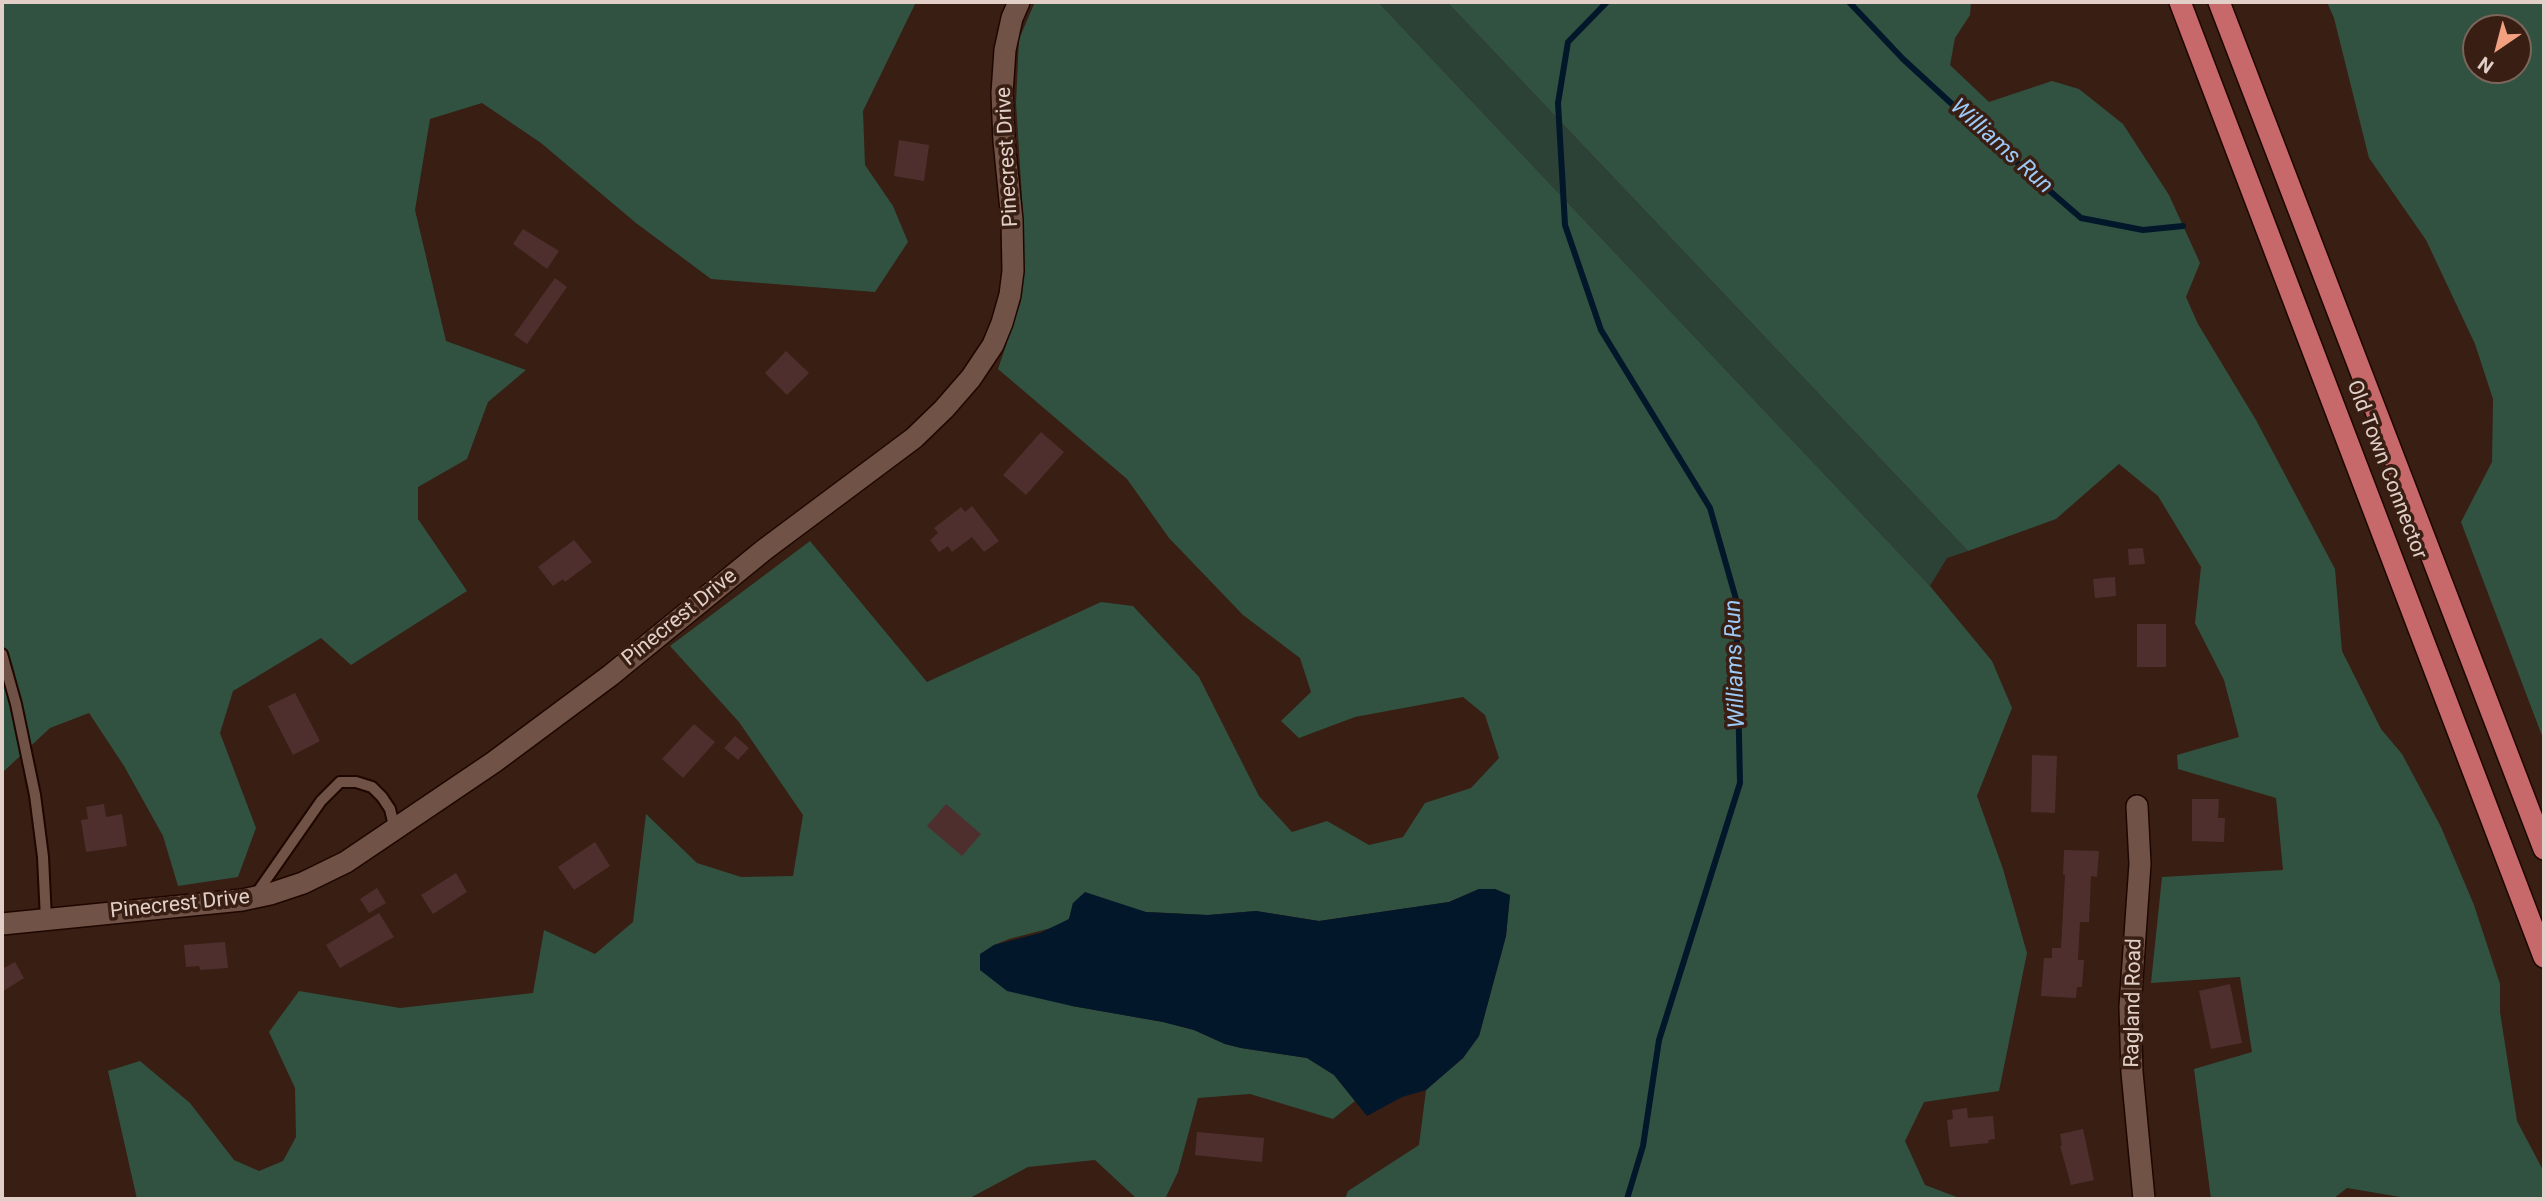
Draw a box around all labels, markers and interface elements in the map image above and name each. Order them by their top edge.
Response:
north arrow [2462,14,2532,84]
text: N [2474,52,2498,78]
street label: Pinecrest Drive [992,86,1024,228]
water label: Williams Run [1944,94,2058,200]
street label: Old Town Connector [2340,377,2432,563]
street label: Pinecrest Drive [618,564,742,672]
water label: Williams Run [1720,599,1752,729]
street label: Pinecrest Drive [109,885,251,925]
street label: Ragland Road [2120,938,2148,1068]

